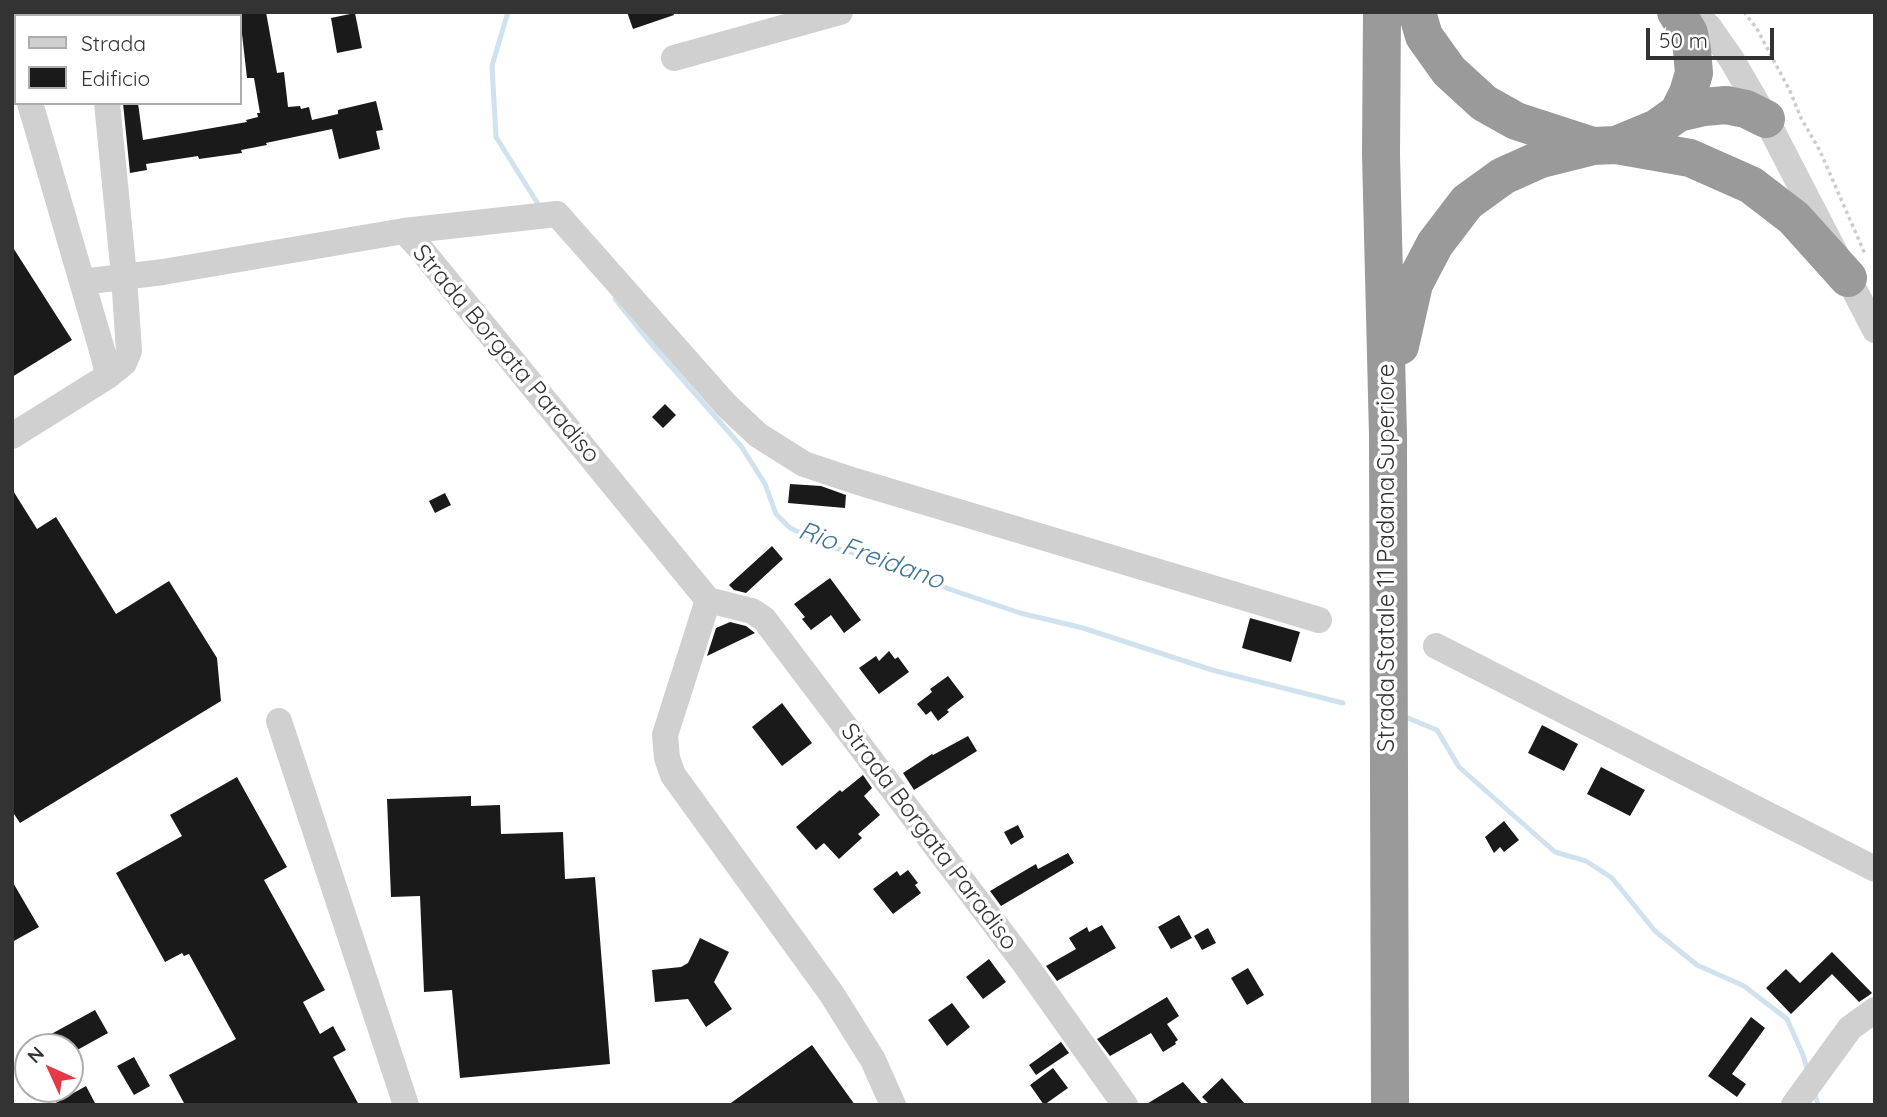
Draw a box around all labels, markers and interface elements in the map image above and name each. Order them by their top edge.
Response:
legend [14,14,242,105]
scale bar [1649,14,1777,58]
text: 50 m [1659,27,1708,53]
text: Strada [81,30,146,56]
text: Edificio [81,65,150,91]
street label: Strada Borgata Paradiso [406,239,606,469]
street label: Strada Statale 11 Padana Superiore [1373,364,1401,752]
water label: Rio Freidano [794,515,948,597]
street label: Strada Borgata Paradiso [834,718,1024,956]
north arrow [14,1033,84,1103]
text: N [22,1041,49,1068]

